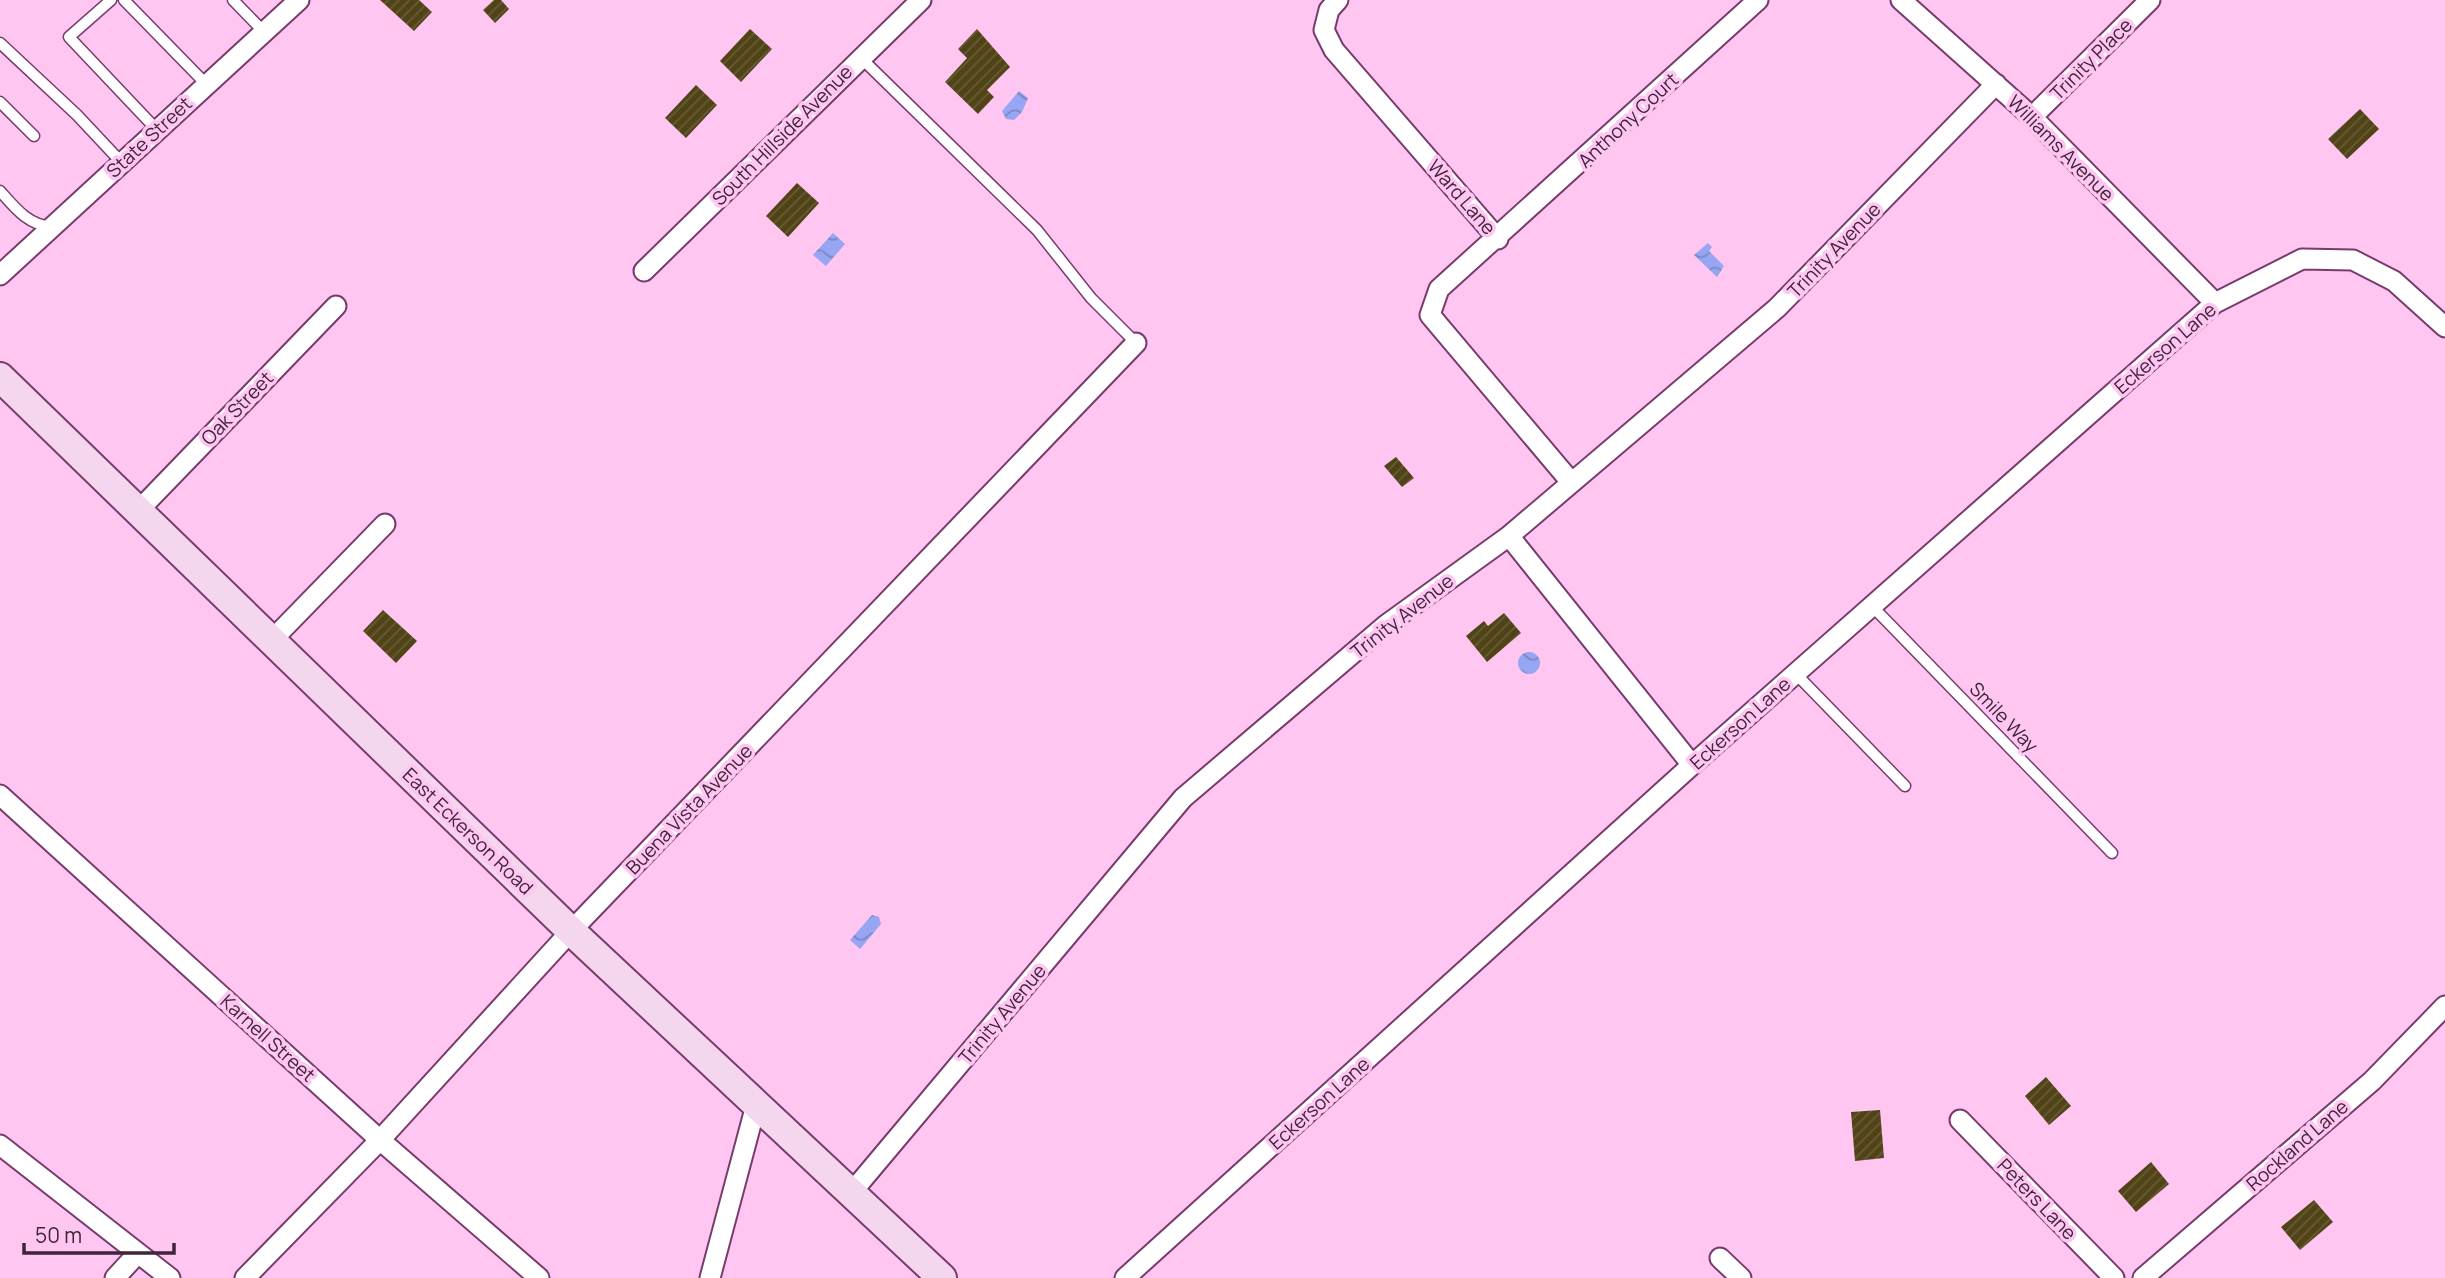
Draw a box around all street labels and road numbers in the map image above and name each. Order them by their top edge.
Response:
street label: Trinity Place [2044,12,2138,106]
street label: South Hillside Avenue [706,59,858,211]
street label: Anthony Court [1572,67,1684,173]
street label: Williams Avenue [2002,89,2120,207]
street label: State Street [101,91,197,183]
street label: Ward Lane [1422,154,1502,240]
street label: Trinity Avenue [1782,197,1886,303]
street label: Eckerson Lane [2109,297,2221,399]
street label: Oak Street [195,365,279,451]
street label: Trinity Avenue [1345,568,1459,664]
street label: Eckerson Lane [1684,671,1796,775]
street label: Smile Way [1964,676,2044,758]
street label: Buena Vista Avenue [620,738,758,880]
street label: East Eckerson Road [397,762,539,900]
street label: Trinity Avenue [952,958,1052,1070]
street label: Karnell Street [215,988,321,1088]
street label: Eckerson Lane [1263,1051,1375,1155]
street label: Rockland Lane [2241,1094,2353,1196]
street label: Peters Lane [1992,1153,2082,1245]

